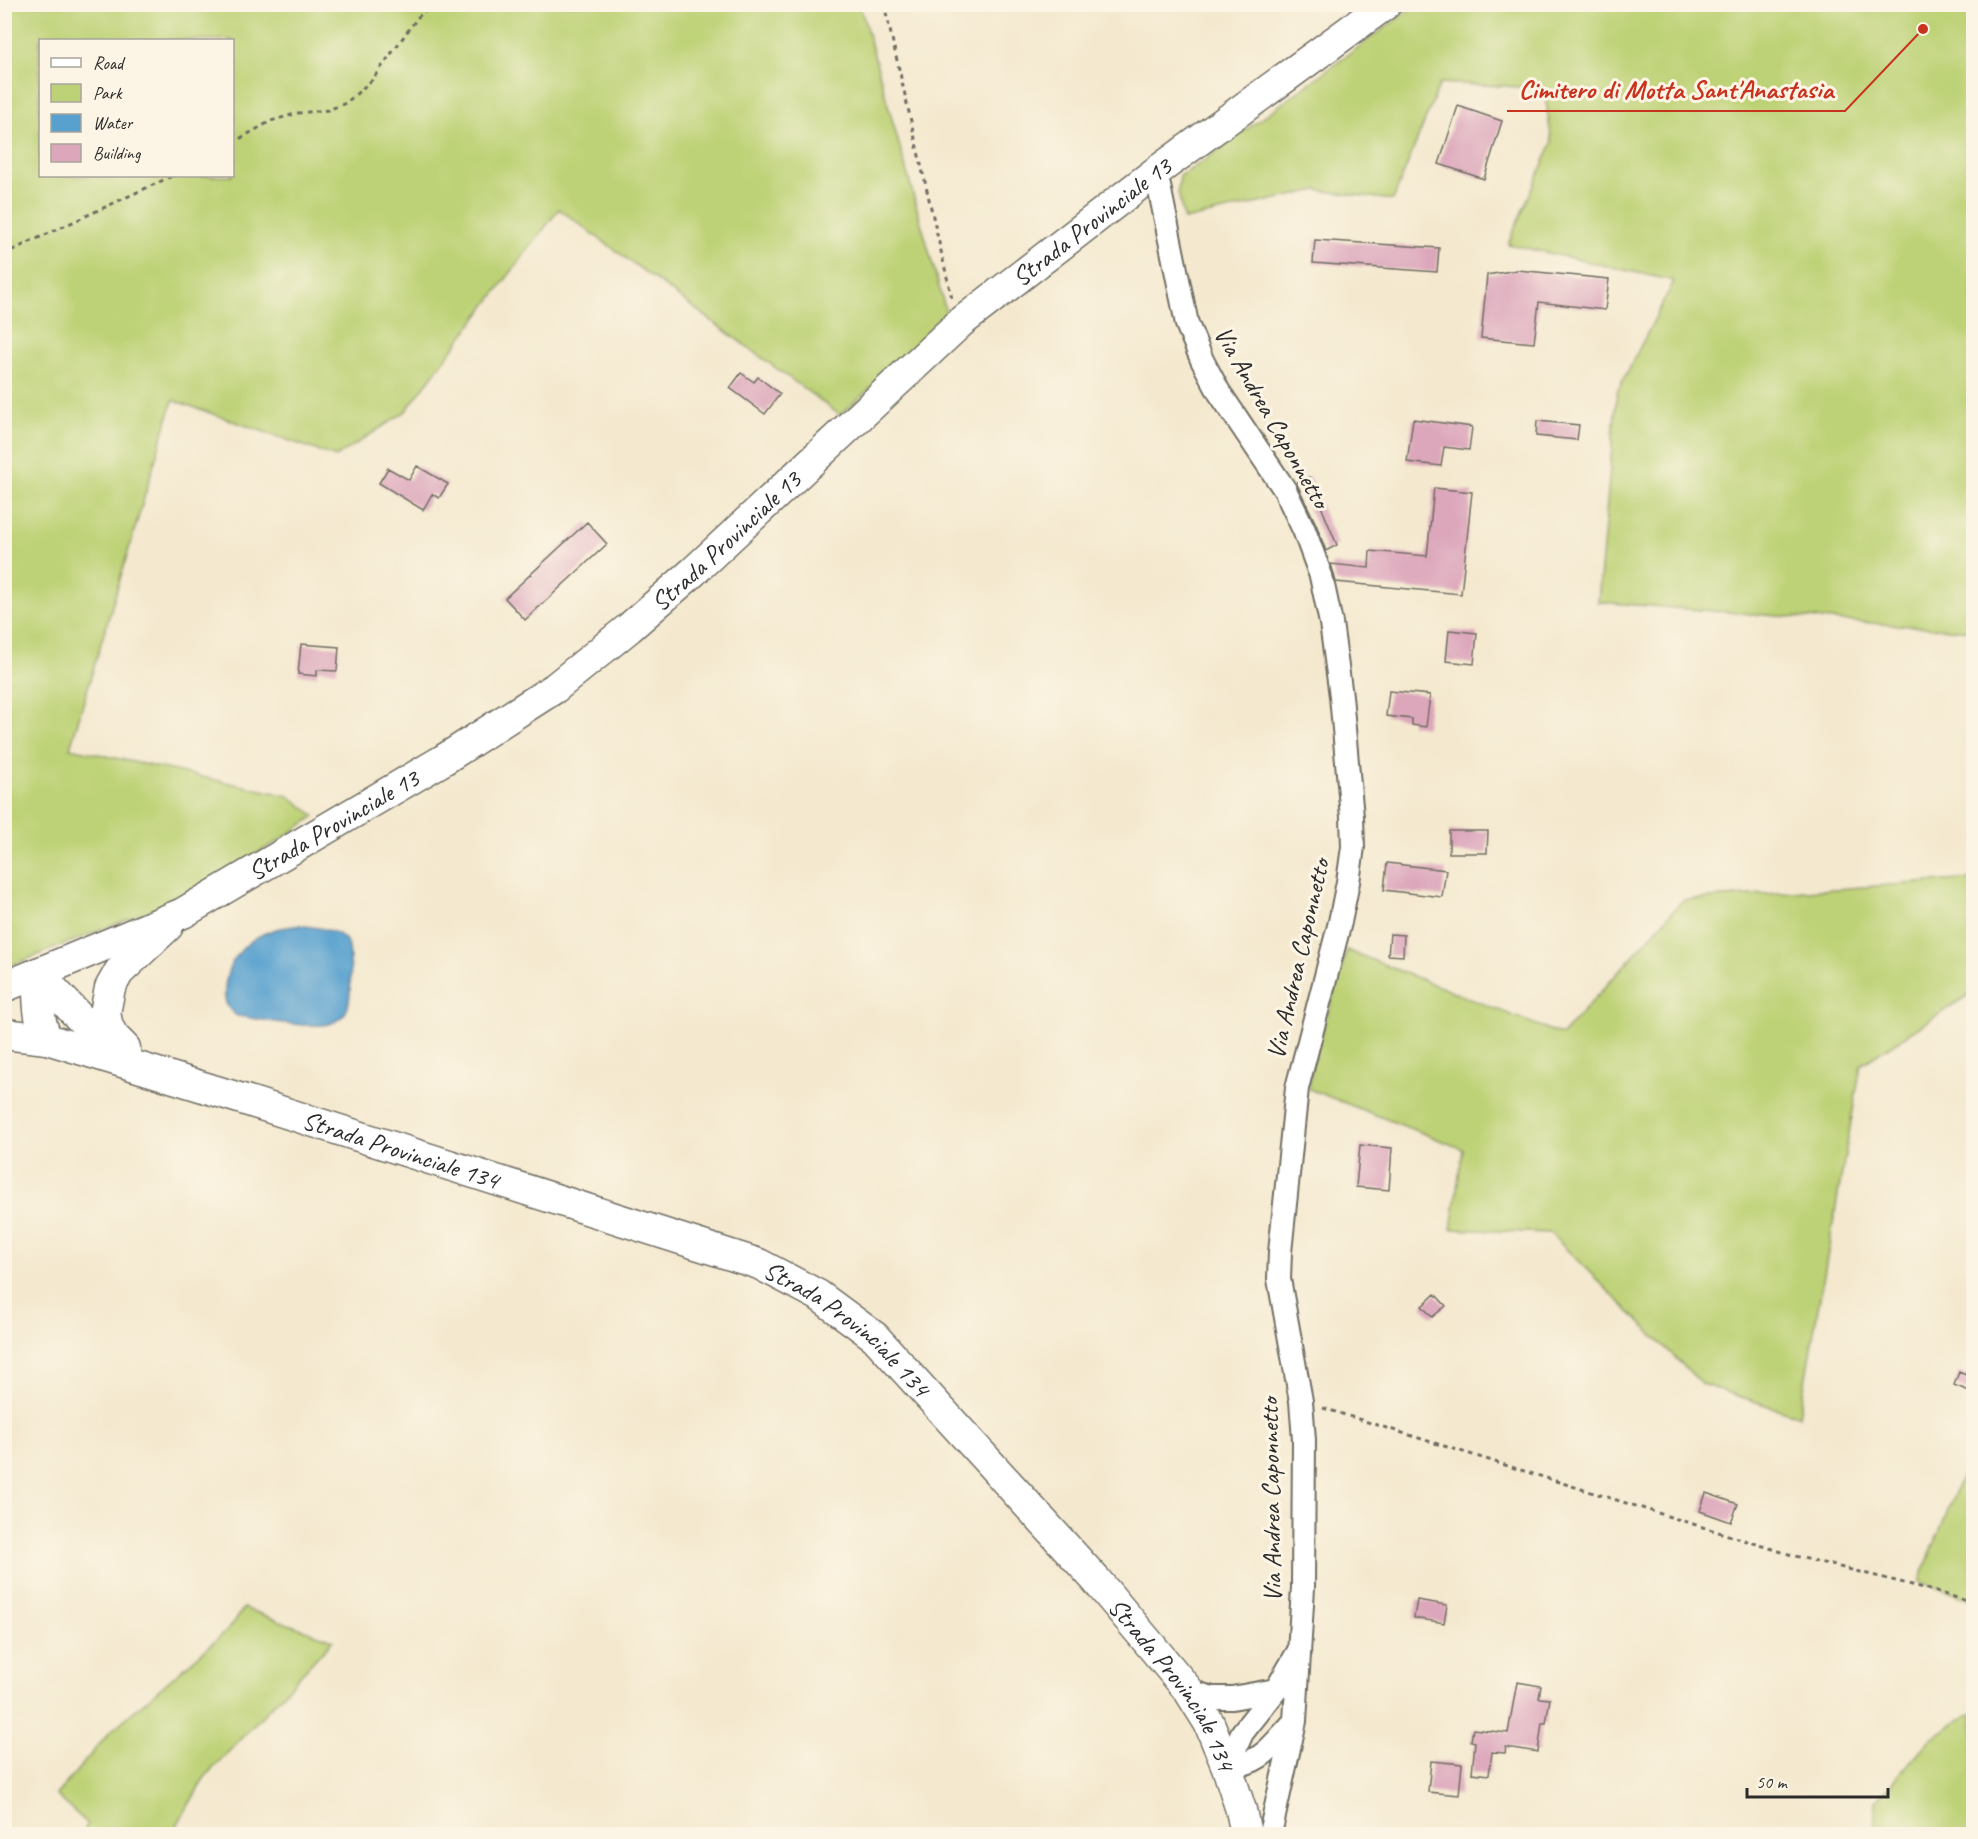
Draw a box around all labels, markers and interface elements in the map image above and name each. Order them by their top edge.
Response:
legend [39,39,234,177]
text: Road [93,52,126,74]
callout: Cimitero di Motta Sant'Anastasia [1507,66,1845,111]
text: Cimitero di Motta Sant'Anastasia [1519,72,1835,106]
text: Park [93,82,123,104]
text: Water [93,112,134,134]
text: Building [93,142,142,164]
street label: Strada Provinciale 13 [1005,148,1180,293]
street label: Via Andrea Caponnetto [1207,320,1339,516]
street label: Strada Provinciale 13 [644,462,809,618]
street label: Strada Provinciale 13 [242,760,427,888]
street label: Via Andrea Caponnetto [1259,853,1338,1062]
street label: Strada Provinciale 134 [298,1103,505,1197]
street label: Strada Provinciale 134 [758,1253,939,1405]
street label: Via Andrea Caponnetto [1253,1395,1289,1602]
street label: Strada Provinciale 134 [1101,1591,1244,1777]
scale bar [1747,1761,1888,1799]
text: 50 m [1756,1771,1789,1793]

